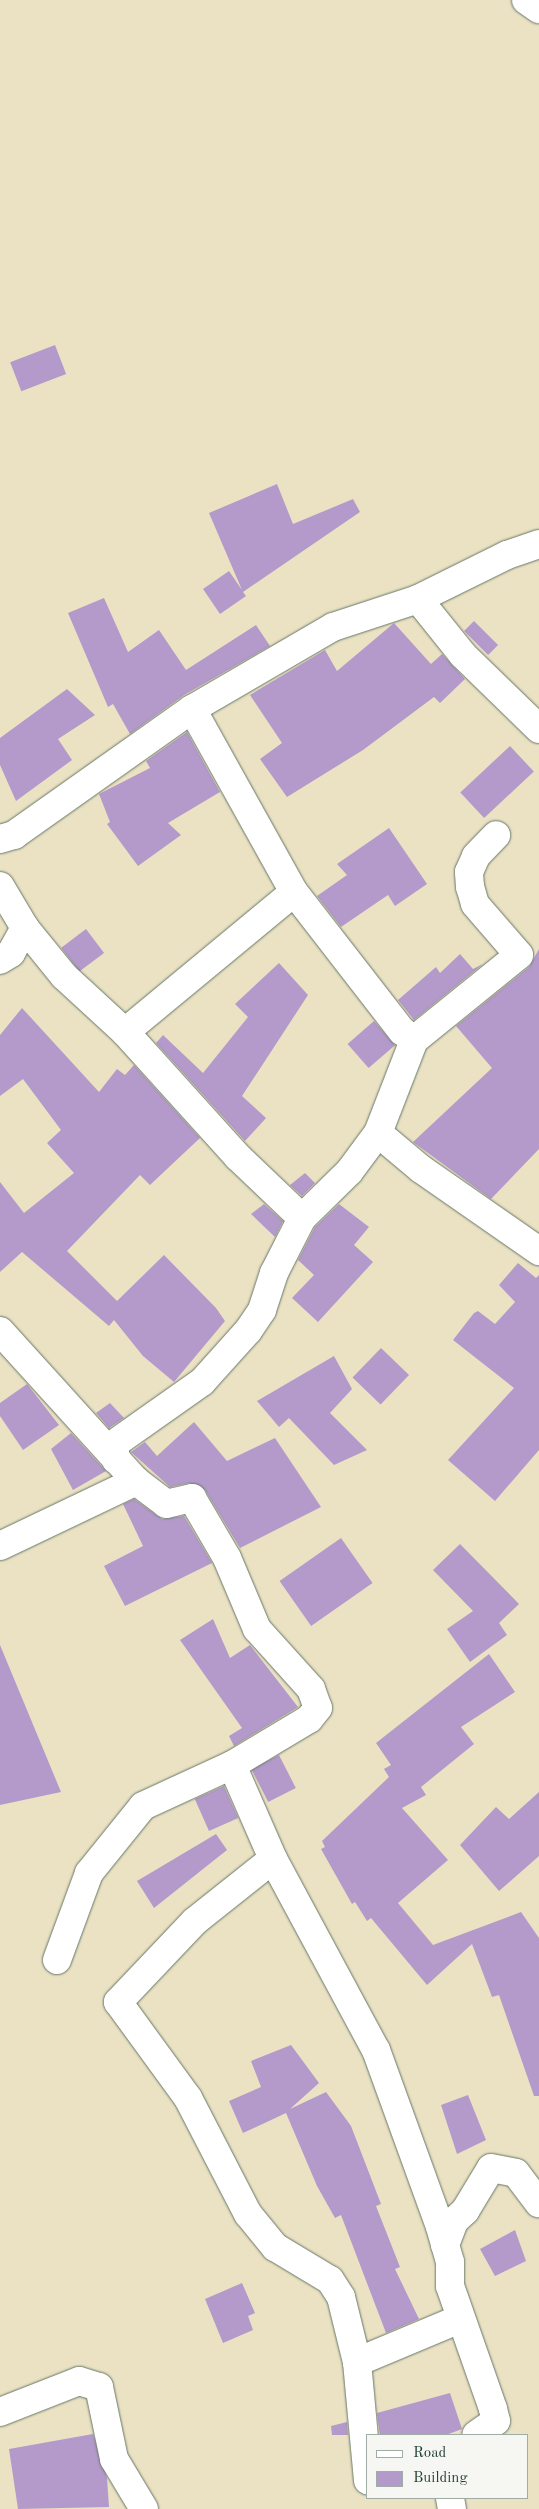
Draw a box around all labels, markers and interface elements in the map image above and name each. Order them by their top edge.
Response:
legend [366,2434,529,2499]
text: Road [413,2446,446,2461]
text: Building [413,2471,468,2486]

